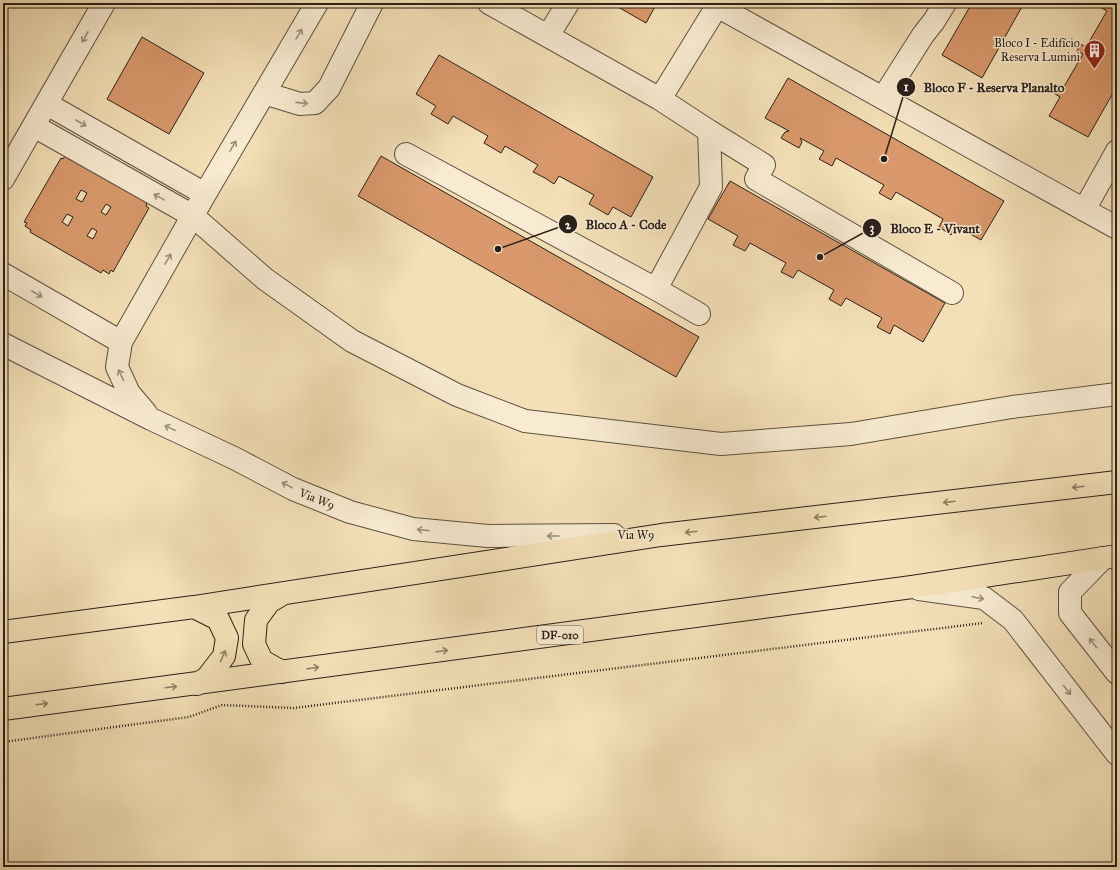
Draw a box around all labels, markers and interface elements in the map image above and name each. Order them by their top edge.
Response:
one-way arrow [295,28,303,40]
one-way arrow [81,31,88,43]
place label: Bloco I - Edifício Reserva Lumini [994,36,1081,64]
building icon: Bloco I - Edifício Reserva Lumini [1082,37,1108,70]
callout: Bloco F - Reserva Planalto [896,75,1073,100]
text: 1 [904,80,909,94]
text: Bloco F - Reserva Planalto [924,80,1065,96]
one-way arrow [295,99,308,107]
one-way arrow [75,120,87,128]
one-way arrow [230,140,238,152]
one-way arrow [153,192,165,200]
callout: Bloco A - Code [558,212,674,237]
callout: Bloco E - Vivant [862,216,988,241]
text: Bloco A - Code [586,217,667,233]
text: 2 [565,218,572,232]
text: 3 [870,221,875,236]
text: Bloco E - Vivant [890,221,980,237]
one-way arrow [165,253,173,265]
one-way arrow [31,290,43,298]
one-way arrow [117,370,124,382]
one-way arrow [164,424,176,431]
one-way arrow [281,481,293,489]
one-way arrow [1072,483,1085,490]
street label: Via W9 [296,485,337,512]
one-way arrow [943,498,956,505]
one-way arrow [814,513,827,520]
one-way arrow [417,527,430,534]
street label: Via W9 [616,528,655,542]
one-way arrow [685,528,698,535]
one-way arrow [547,532,560,540]
one-way arrow [972,594,985,602]
road number: DF-010 [537,626,583,644]
one-way arrow [1089,637,1097,648]
one-way arrow [435,647,448,655]
one-way arrow [219,650,227,662]
one-way arrow [306,664,319,672]
one-way arrow [164,683,177,691]
one-way arrow [1063,684,1071,695]
one-way arrow [35,700,48,708]

